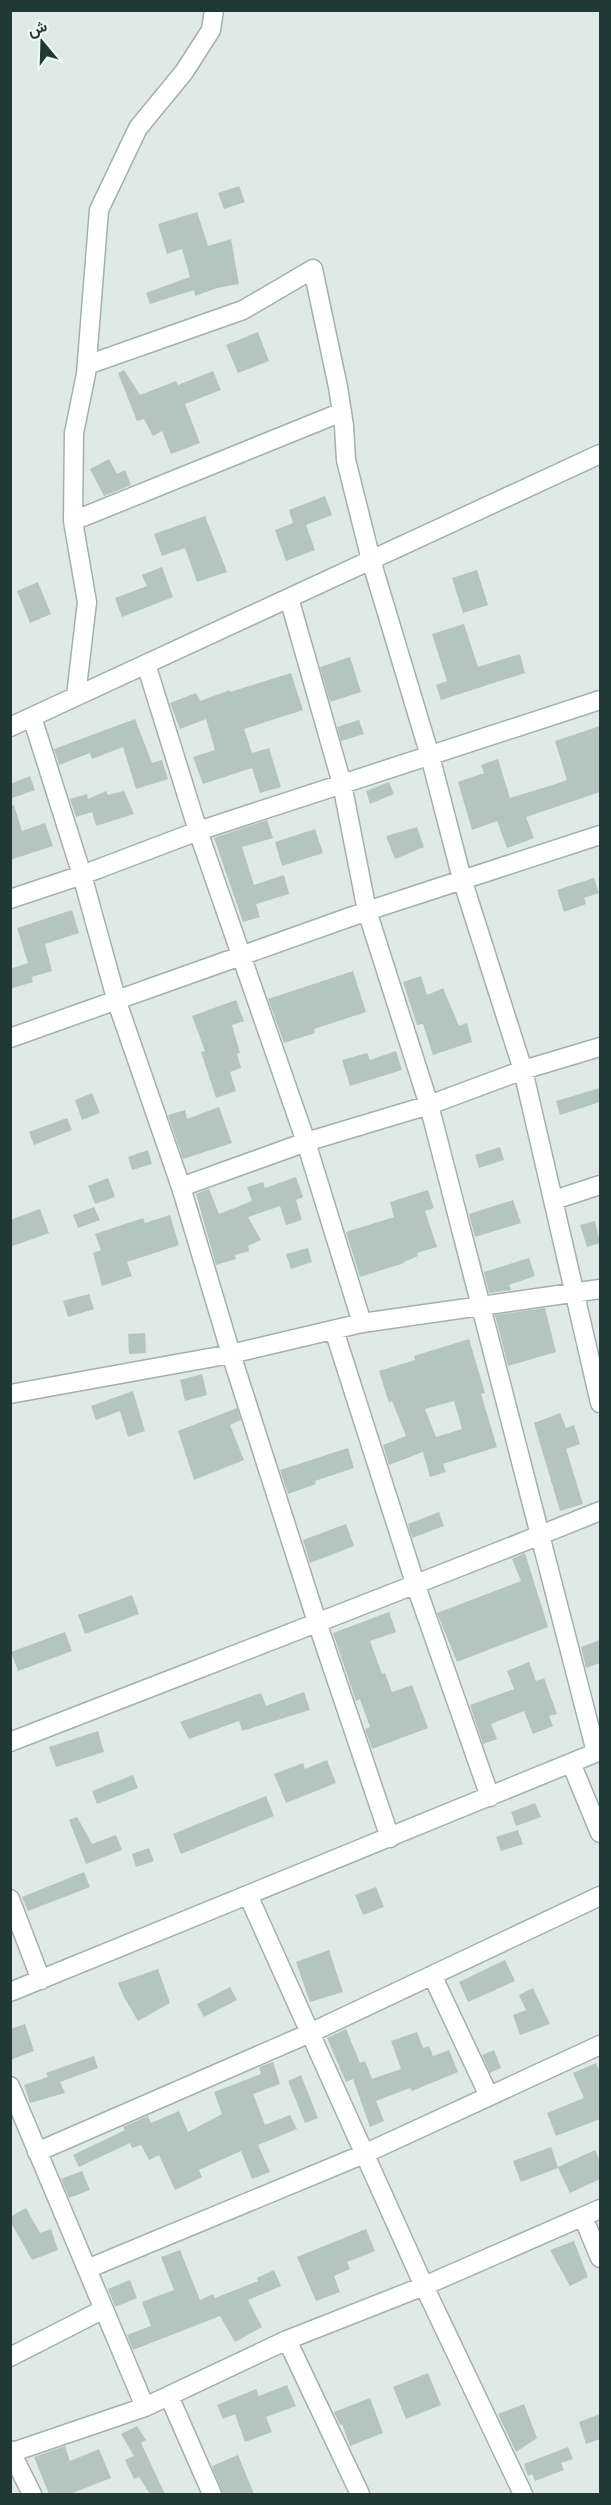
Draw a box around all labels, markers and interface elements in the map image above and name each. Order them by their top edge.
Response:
north arrow [12,12,72,72]
text: ش [25,15,50,42]

